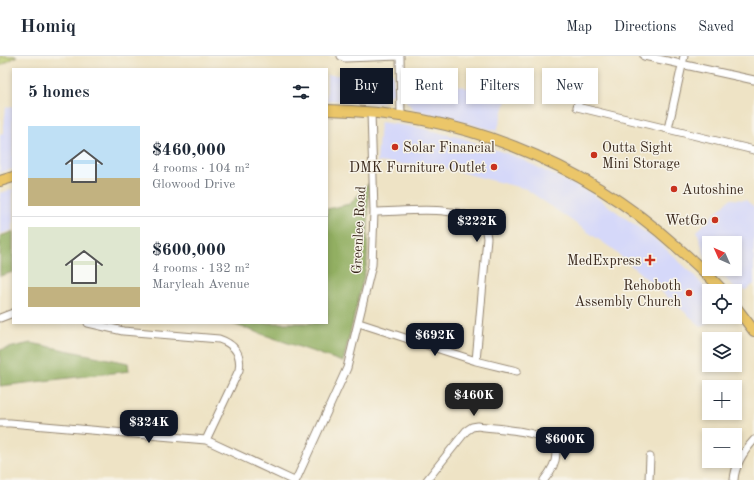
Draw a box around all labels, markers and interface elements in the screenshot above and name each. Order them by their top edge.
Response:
text: Homiq [20,18,76,37]
text: Map [566,20,592,34]
text: Directions [614,20,676,34]
text: Saved [698,20,734,34]
chip: Buy [340,68,393,104]
chip: Rent [401,68,458,104]
chip: Filters [466,68,534,104]
chip: New [542,68,598,104]
icon: filters [290,81,312,103]
text: 5 homes [28,84,90,101]
place label: Solar Financial [403,141,495,155]
place label: Outta Sight Mini Storage [602,141,680,171]
icon: home [60,142,108,190]
text: $460,000 [152,142,226,159]
marker: Solar Financial [390,142,400,152]
marker: Outta Sight Mini Storage [589,150,599,160]
place label: DMK Furniture Outlet [349,161,486,175]
text: 4 rooms · 104 m² [152,162,250,175]
marker: DMK Furniture Outlet [489,162,499,172]
text: Glowood Drive [152,178,235,191]
place label: Autoshine [682,183,744,197]
marker: Autoshine [669,184,679,194]
street label: Greenlee Road [350,186,368,274]
pin: $222K [449,209,505,243]
place label: WetGo [665,214,707,228]
text: $222K [457,215,497,228]
marker: WetGo [710,215,720,225]
north arrow [702,236,742,276]
map controls [702,236,742,468]
text: $600,000 [152,242,226,259]
icon: home [60,243,108,291]
place label: MedExpress [567,254,641,268]
marker: MedExpress [644,254,656,266]
text: 4 rooms · 132 m² [152,262,250,275]
text: Maryleah Avenue [152,278,249,291]
place label: Rehoboth Assembly Church [574,279,681,309]
button: locate [702,284,742,324]
marker: Rehoboth Assembly Church [684,288,694,298]
pin: $692K [407,323,463,357]
text: $692K [415,329,455,342]
button: layers [702,332,742,372]
button: + [702,380,742,420]
pin: $460K [446,383,502,417]
text: $460K [454,389,494,402]
pin: $324K [121,410,177,444]
text: $324K [129,416,169,429]
pin: $600K [537,427,593,461]
button: − [702,428,742,468]
text: $600K [545,433,585,446]

